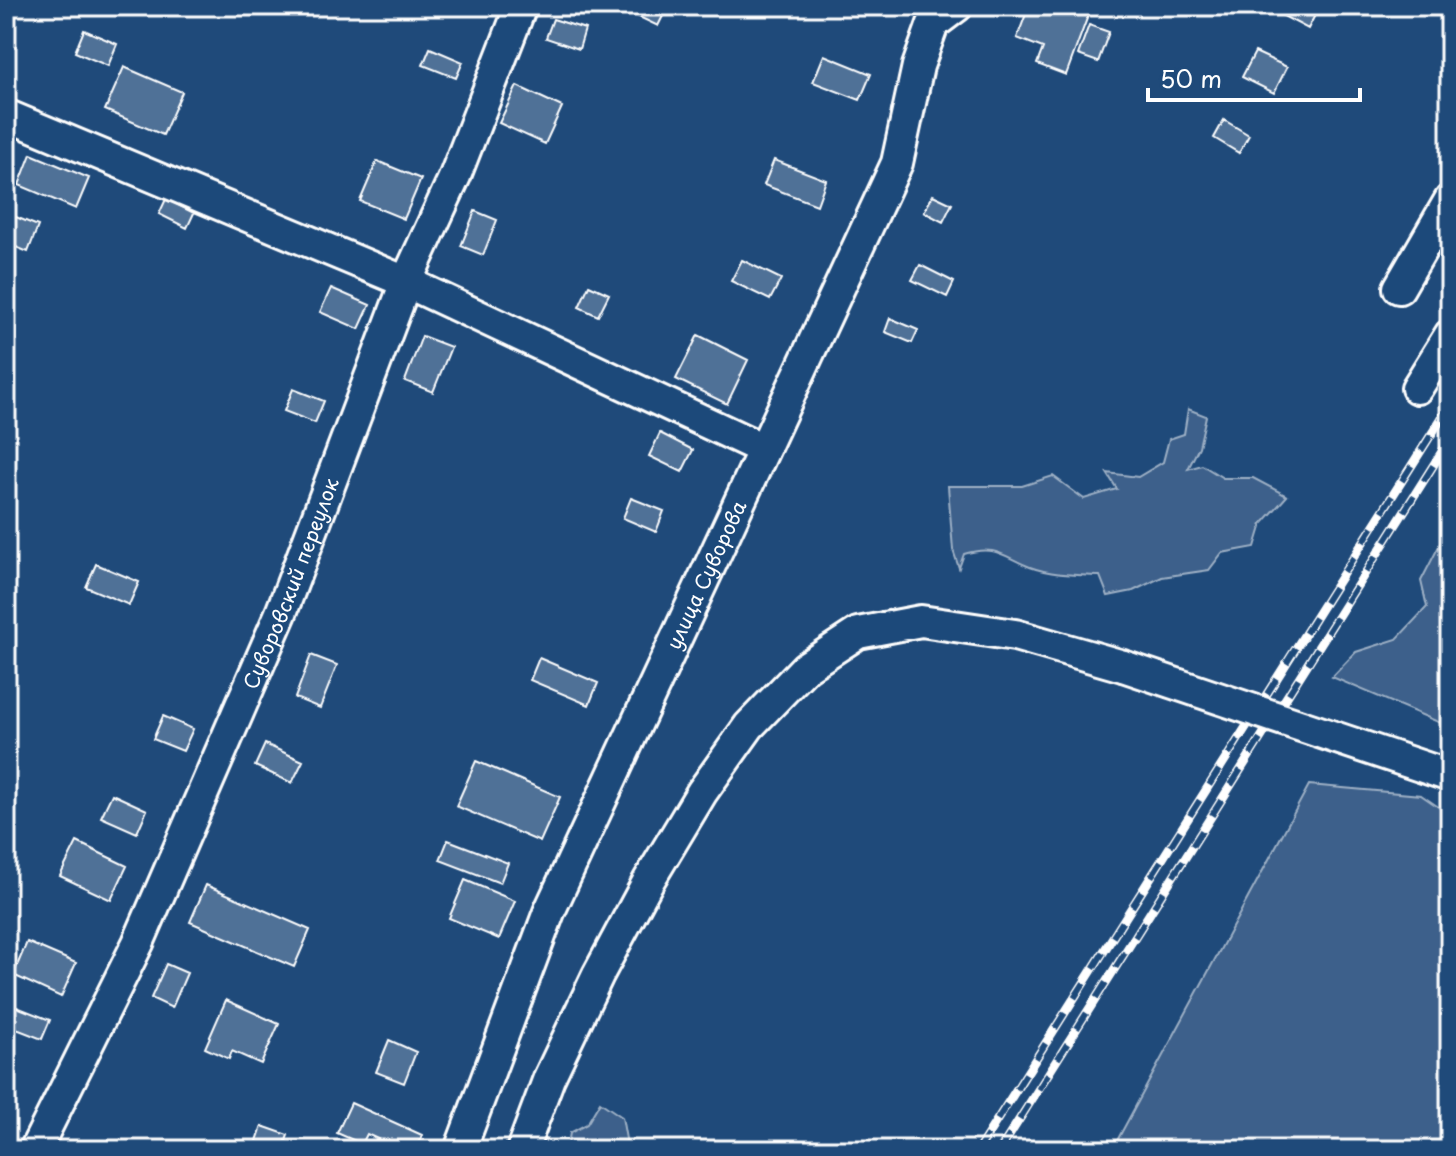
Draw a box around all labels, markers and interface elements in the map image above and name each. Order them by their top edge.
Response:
scale bar [1148,52,1360,102]
text: 50 m [1160,60,1222,96]
street label: Суворовский переулок [235,473,346,694]
street label: улица Суворова [658,495,754,654]

